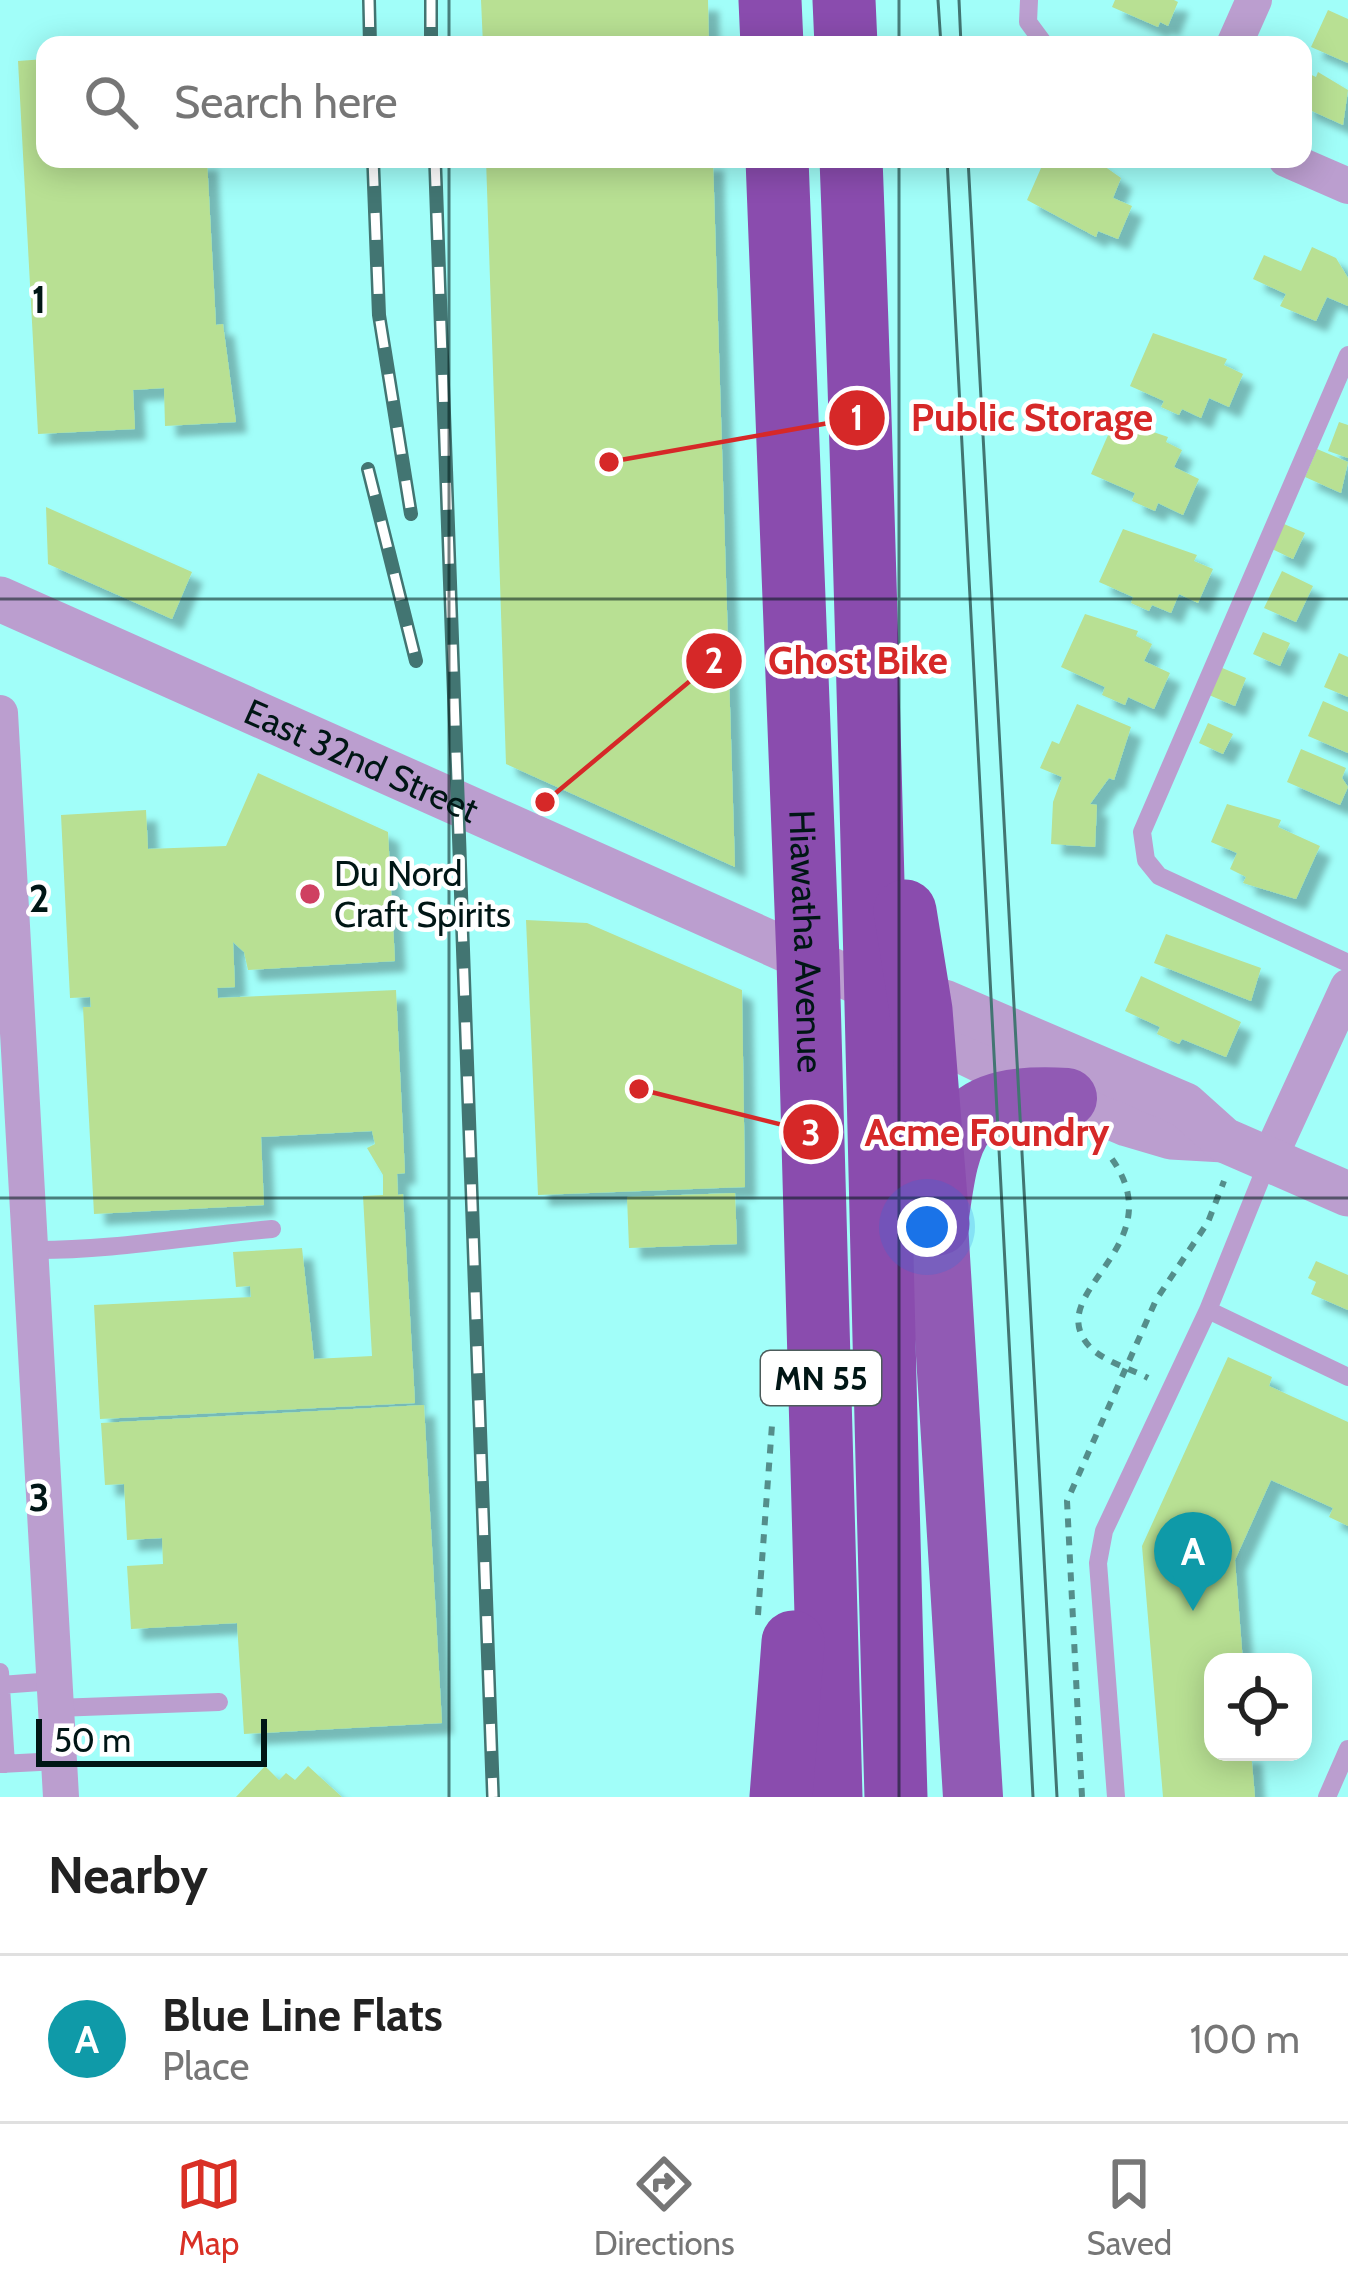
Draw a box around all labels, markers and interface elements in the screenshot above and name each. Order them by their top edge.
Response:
search box [36,36,1312,168]
icon: search [78,69,144,135]
text: Search here [174,75,398,129]
text: 1 [32,275,46,323]
callout: Public Storage [827,380,1178,455]
text: Public Storage [911,393,1153,441]
text: 1 [850,395,864,439]
callout: Ghost Bike [684,623,972,698]
text: Ghost Bike [768,636,948,684]
text: 2 [704,638,724,682]
street label: East 32nd Street [238,689,485,832]
street label: Hiawatha Avenue [780,809,833,1074]
place label: Du Nord Craft Spirits [334,851,511,936]
text: 2 [29,874,49,922]
marker: Du Nord Craft Spirits [297,881,323,907]
callout: Acme Foundry [781,1095,1133,1170]
text: Acme Foundry [865,1108,1109,1156]
text: 3 [801,1110,821,1154]
your location [897,1197,957,1257]
road number: MN 55 [761,1351,881,1405]
text: 3 [28,1473,50,1521]
pin: A [1154,1512,1232,1611]
map controls [1204,1653,1312,1761]
button: locate [1204,1653,1312,1761]
scale bar [36,1713,267,1766]
text: 50 m [54,1720,131,1760]
text: Nearby [48,1844,208,1906]
text: Blue Line Flats [162,1988,443,2042]
text: A [75,2015,99,2063]
text: 100 m [1190,2015,1300,2063]
text: Place [162,2042,249,2090]
tab: Map [176,2151,242,2263]
tab: Directions [594,2151,735,2263]
tab: Saved [1086,2151,1172,2263]

